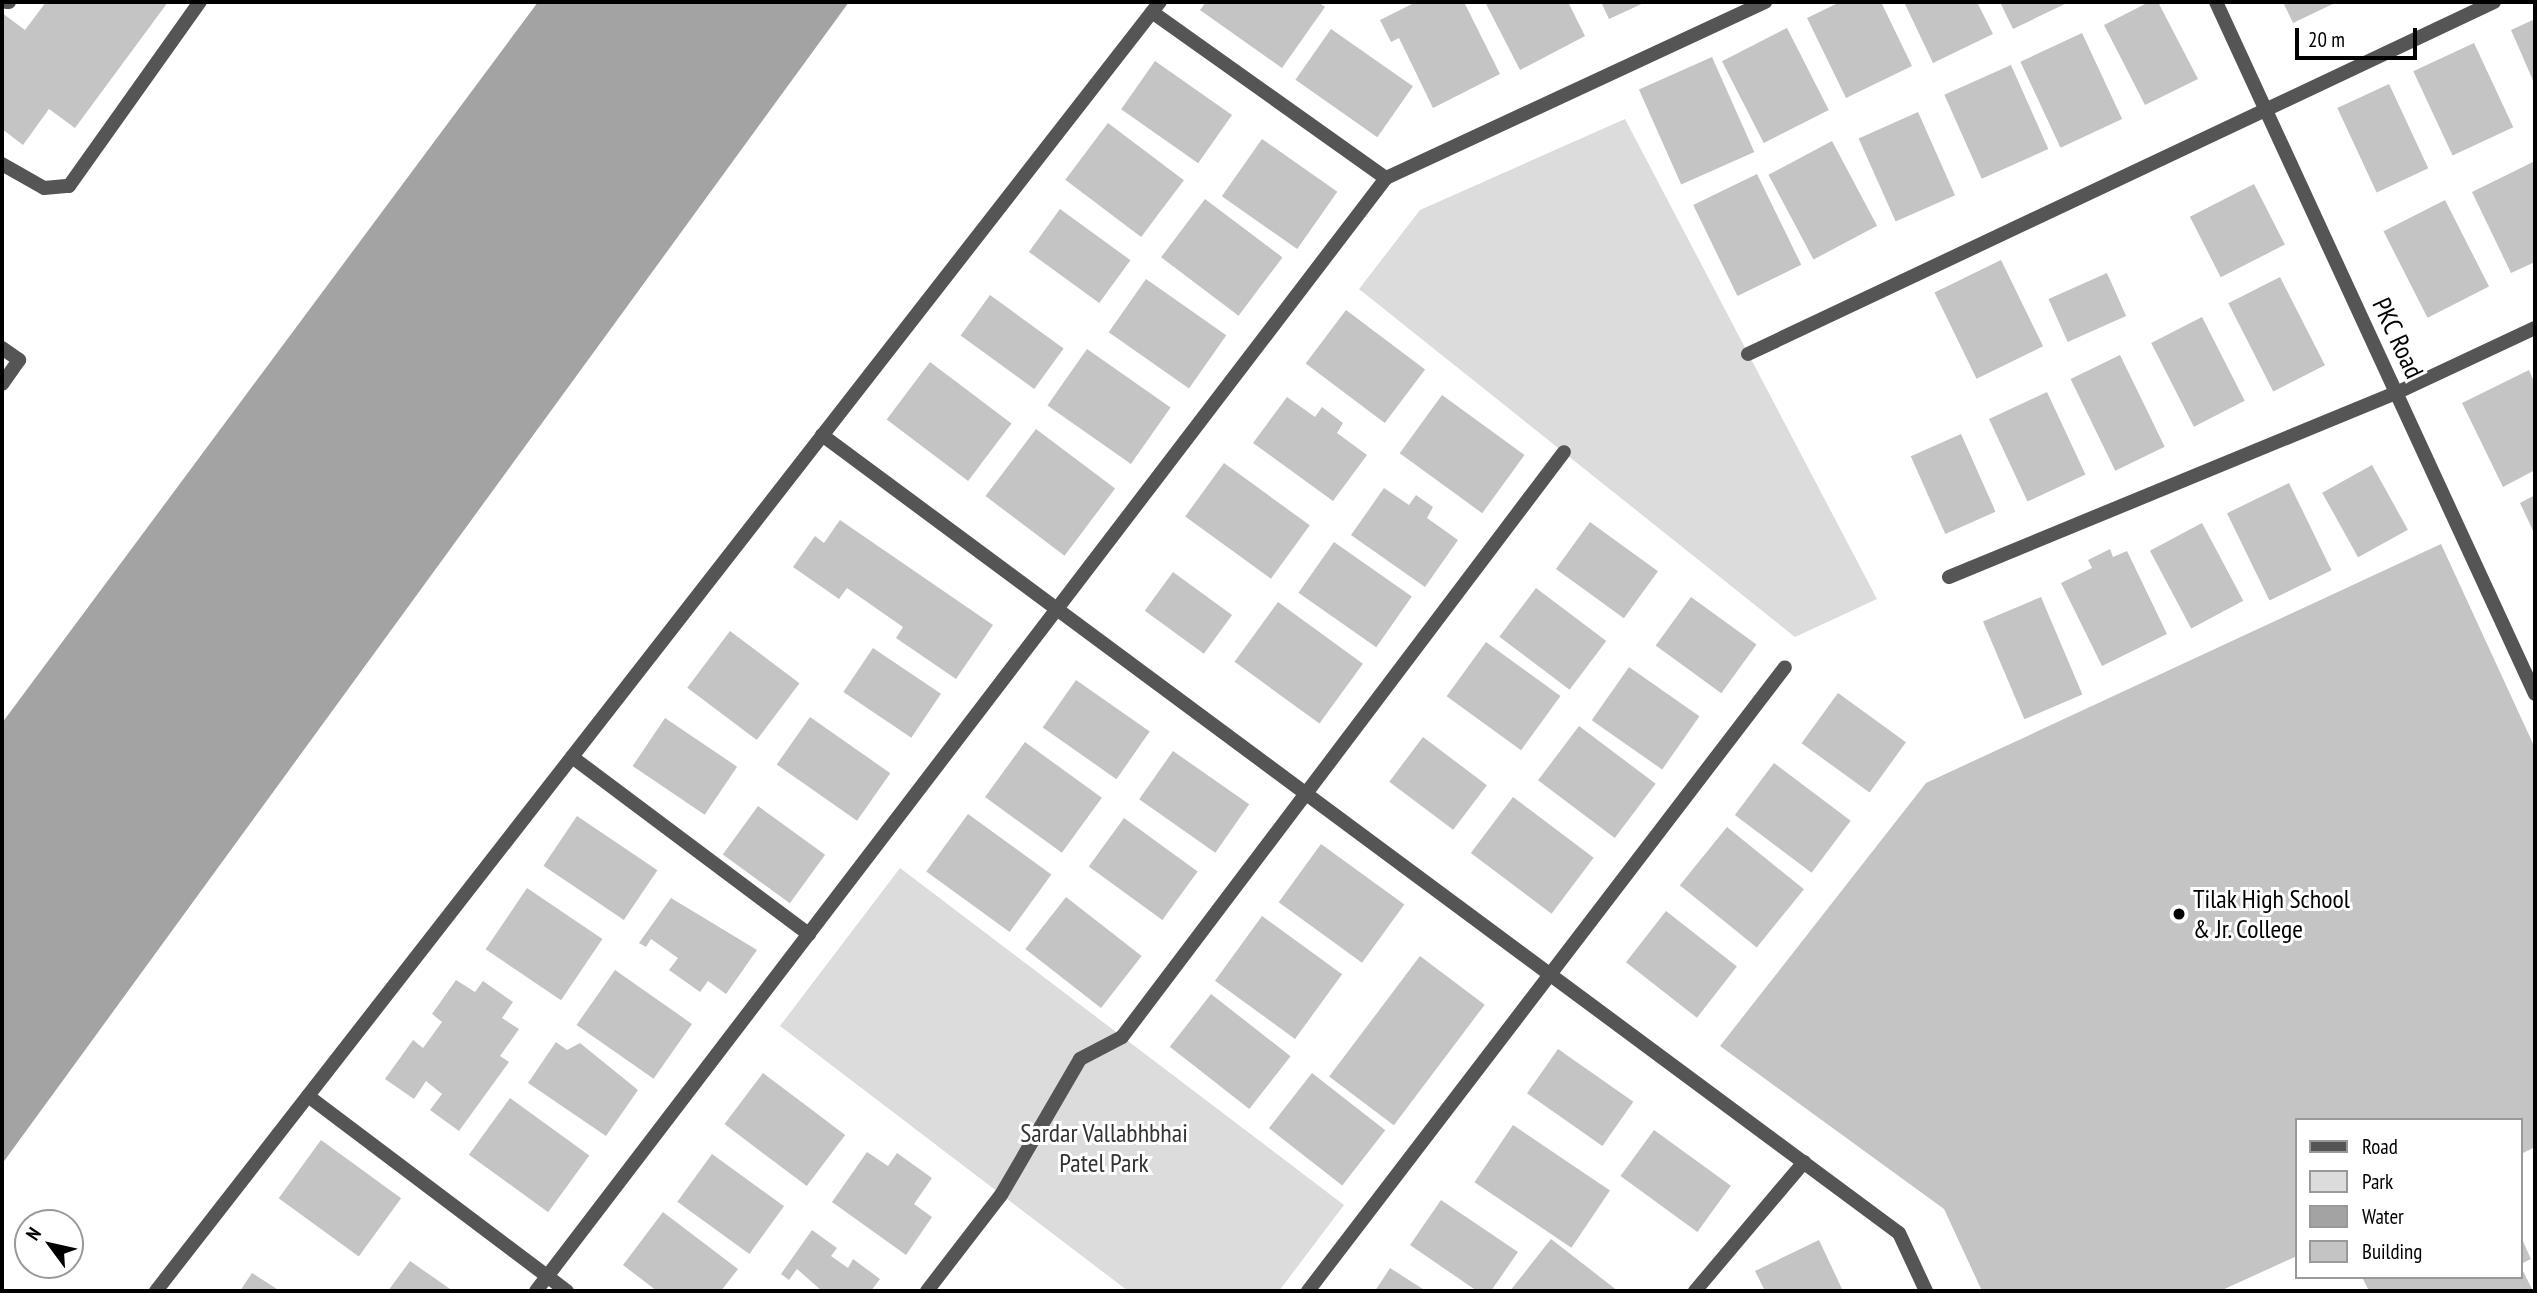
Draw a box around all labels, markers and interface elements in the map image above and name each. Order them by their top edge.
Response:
scale bar [2299,14,2422,58]
text: 20 m [2308,26,2345,53]
street label: PKC Road [2366,293,2430,383]
place label: Tilak High School & Jr. College [2193,883,2350,944]
marker: Tilak High School & Jr. College [2171,906,2187,922]
park label: Sardar Vallabhbhai Patel Park [1020,1117,1188,1178]
legend [2296,1118,2523,1279]
text: Road [2362,1133,2398,1160]
text: Park [2362,1168,2393,1195]
text: Water [2362,1203,2404,1230]
north arrow [14,1209,84,1279]
text: N [20,1223,46,1244]
text: Building [2362,1238,2422,1265]

